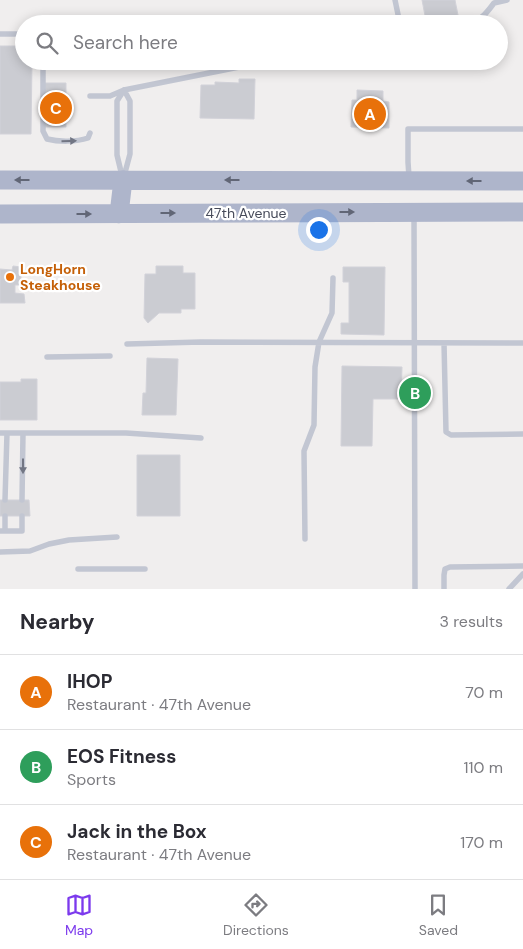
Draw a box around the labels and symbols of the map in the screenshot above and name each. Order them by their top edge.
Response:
pin: C [40,89,72,127]
pin: A [354,95,386,133]
one-way arrow [61,136,77,144]
one-way arrow [14,176,30,184]
one-way arrow [224,176,240,184]
one-way arrow [466,177,482,185]
street label: 47th Avenue [206,204,286,222]
one-way arrow [339,208,355,216]
one-way arrow [160,209,176,217]
one-way arrow [76,210,92,218]
your location [306,217,332,243]
place label: LongHorn Steakhouse [20,260,101,294]
marker: LongHorn Steakhouse [4,271,16,283]
pin: B [399,374,431,412]
one-way arrow [18,459,26,475]

